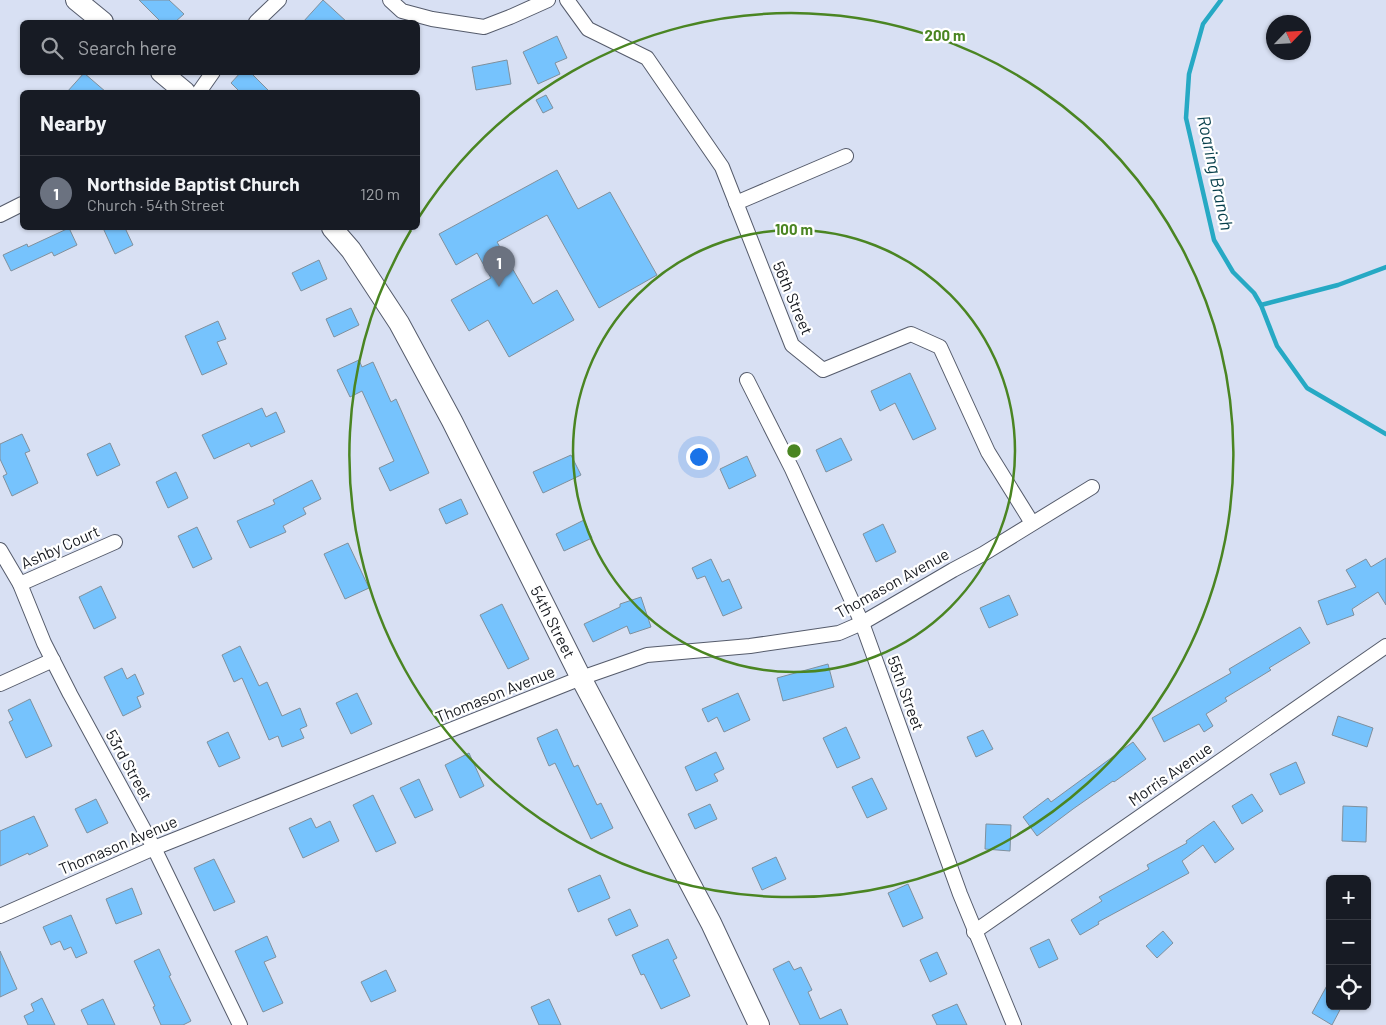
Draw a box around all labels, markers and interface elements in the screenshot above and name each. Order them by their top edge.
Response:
north arrow [1266,15,1311,60]
search box [20,20,420,75]
text: 200 m [924,26,966,44]
icon: search [38,34,66,62]
text: Search here [78,36,177,59]
text: Nearby [40,110,106,135]
water label: Roaring Branch [1193,113,1239,232]
text: Northside Baptist Church [87,172,300,195]
text: 1 [53,184,59,203]
text: 120 m [360,184,400,203]
text: Church · 54th Street [87,195,225,214]
text: 100 m [775,220,813,238]
pin: 1 [483,246,515,287]
street label: 56th Street [770,258,817,337]
centre of rings [785,442,803,460]
your location [686,444,712,470]
street label: Ashby Court [18,521,102,572]
street label: Thomason Avenue [832,544,952,622]
street label: 54th Street [527,583,580,661]
street label: 55th Street [884,653,929,733]
street label: Thomason Avenue [432,661,557,726]
street label: 53rd Street [102,726,157,803]
street label: Morris Avenue [1124,738,1215,809]
street label: Thomason Avenue [56,811,180,878]
map controls [1326,875,1371,1010]
button: + [1326,875,1371,920]
button: − [1326,920,1371,965]
button: locate [1326,965,1371,1010]

